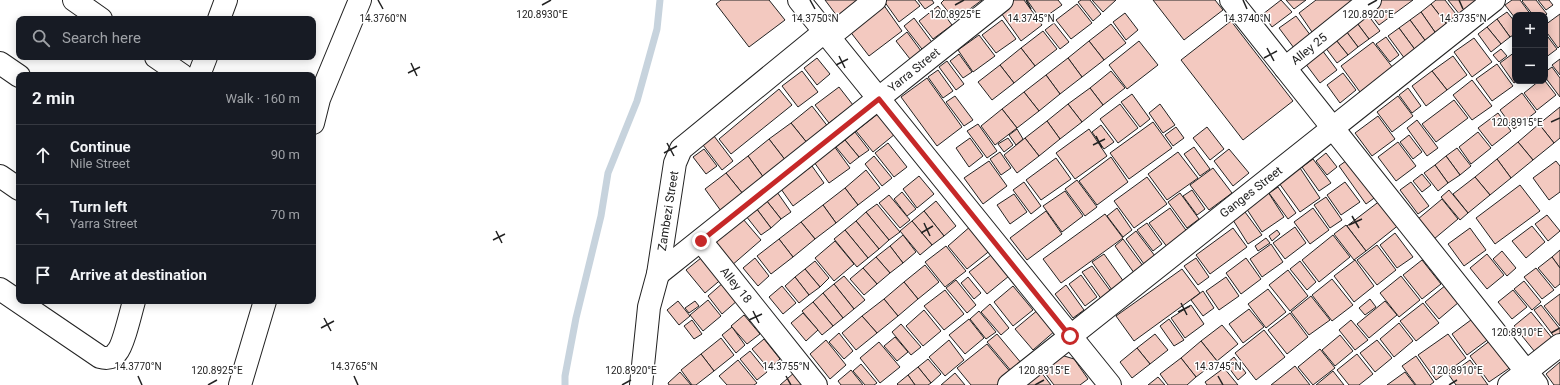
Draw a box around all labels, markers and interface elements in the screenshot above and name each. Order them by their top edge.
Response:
text: 120.8930°E [516,9,568,20]
text: 120.8925°E [929,9,981,20]
text: 120.8920°E [1342,9,1394,20]
map controls [1512,12,1548,84]
button: + [1512,12,1548,48]
text: 14.3760°N [359,13,407,24]
text: 14.3750°N [791,13,839,24]
text: 14.3745°N [1007,13,1055,24]
text: 14.3740°N [1223,13,1271,24]
text: 14.3735°N [1439,13,1487,24]
search box [16,16,316,60]
icon: search [30,27,52,49]
text: Search here [62,29,141,47]
street label: Alley 25 [1288,30,1330,68]
street label: Yarra Street [885,45,943,95]
button: − [1512,48,1548,84]
text: 2 min [32,88,75,108]
text: Walk · 160 m [225,91,300,106]
text: 120.8915°E [1491,117,1543,128]
text: Continue [70,138,131,156]
icon: ahead [32,144,54,166]
text: 90 m [271,147,300,162]
text: Nile Street [70,156,130,171]
street label: Ganges Street [1217,163,1285,221]
street label: Zambezi Street [655,170,681,252]
text: Turn left [70,198,127,216]
icon: left [32,204,54,226]
text: 70 m [271,207,300,222]
text: Yarra Street [70,216,138,231]
route end [692,232,710,250]
icon: arrive [32,264,54,286]
street label: Alley 18 [717,264,755,306]
text: Arrive at destination [70,266,207,284]
route start [1061,327,1079,345]
text: 120.8910°E [1491,327,1543,338]
text: 14.3770°N [114,361,162,372]
text: 14.3765°N [330,361,378,372]
text: 14.3755°N [762,361,810,372]
text: 14.3745°N [1194,361,1242,372]
text: 120.8925°E [191,365,243,376]
text: 120.8920°E [605,365,657,376]
text: 120.8915°E [1018,365,1070,376]
text: 120.8910°E [1431,365,1483,376]

